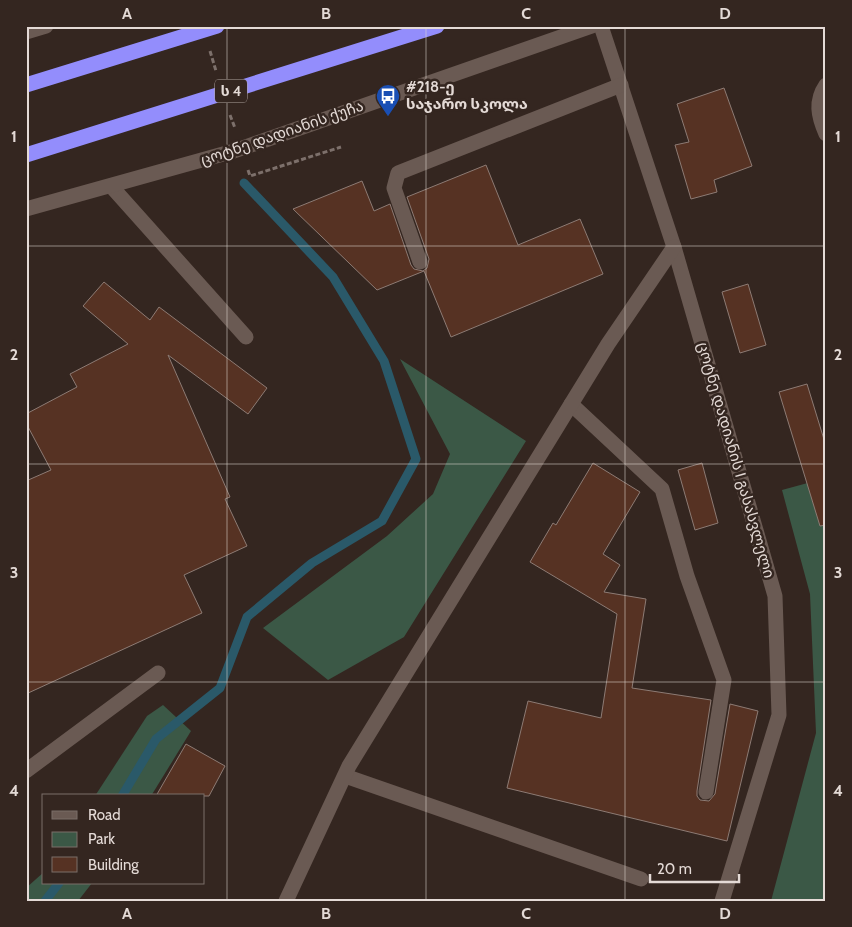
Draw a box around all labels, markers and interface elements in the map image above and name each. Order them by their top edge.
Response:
text: A [122,4,132,23]
text: B [321,4,331,23]
text: C [521,4,531,23]
text: D [719,4,731,23]
place label: #218-ე საჯარო სკოლა [406,78,528,113]
road number: ს 4 [215,80,247,102]
bus stop icon: #218-ე საჯარო სკოლა [375,83,401,117]
street label: ცოტნე დადიანის ქუჩა [198,97,366,169]
text: 1 [11,127,17,146]
text: 1 [835,127,841,146]
street label: ცოტნე დადიანის I გასასვლელი [694,340,778,580]
text: 2 [10,345,18,364]
text: 2 [834,345,842,364]
text: 3 [10,563,18,582]
text: 3 [834,563,842,582]
text: 4 [9,781,19,800]
text: 4 [833,781,843,800]
legend [42,794,205,884]
text: Road [88,806,121,824]
text: Park [88,830,115,848]
scale bar [650,852,738,884]
text: Building [88,856,139,874]
text: 20 m [657,860,692,878]
text: A [122,904,132,923]
text: B [321,904,331,923]
text: C [521,904,531,923]
text: D [719,904,731,923]

